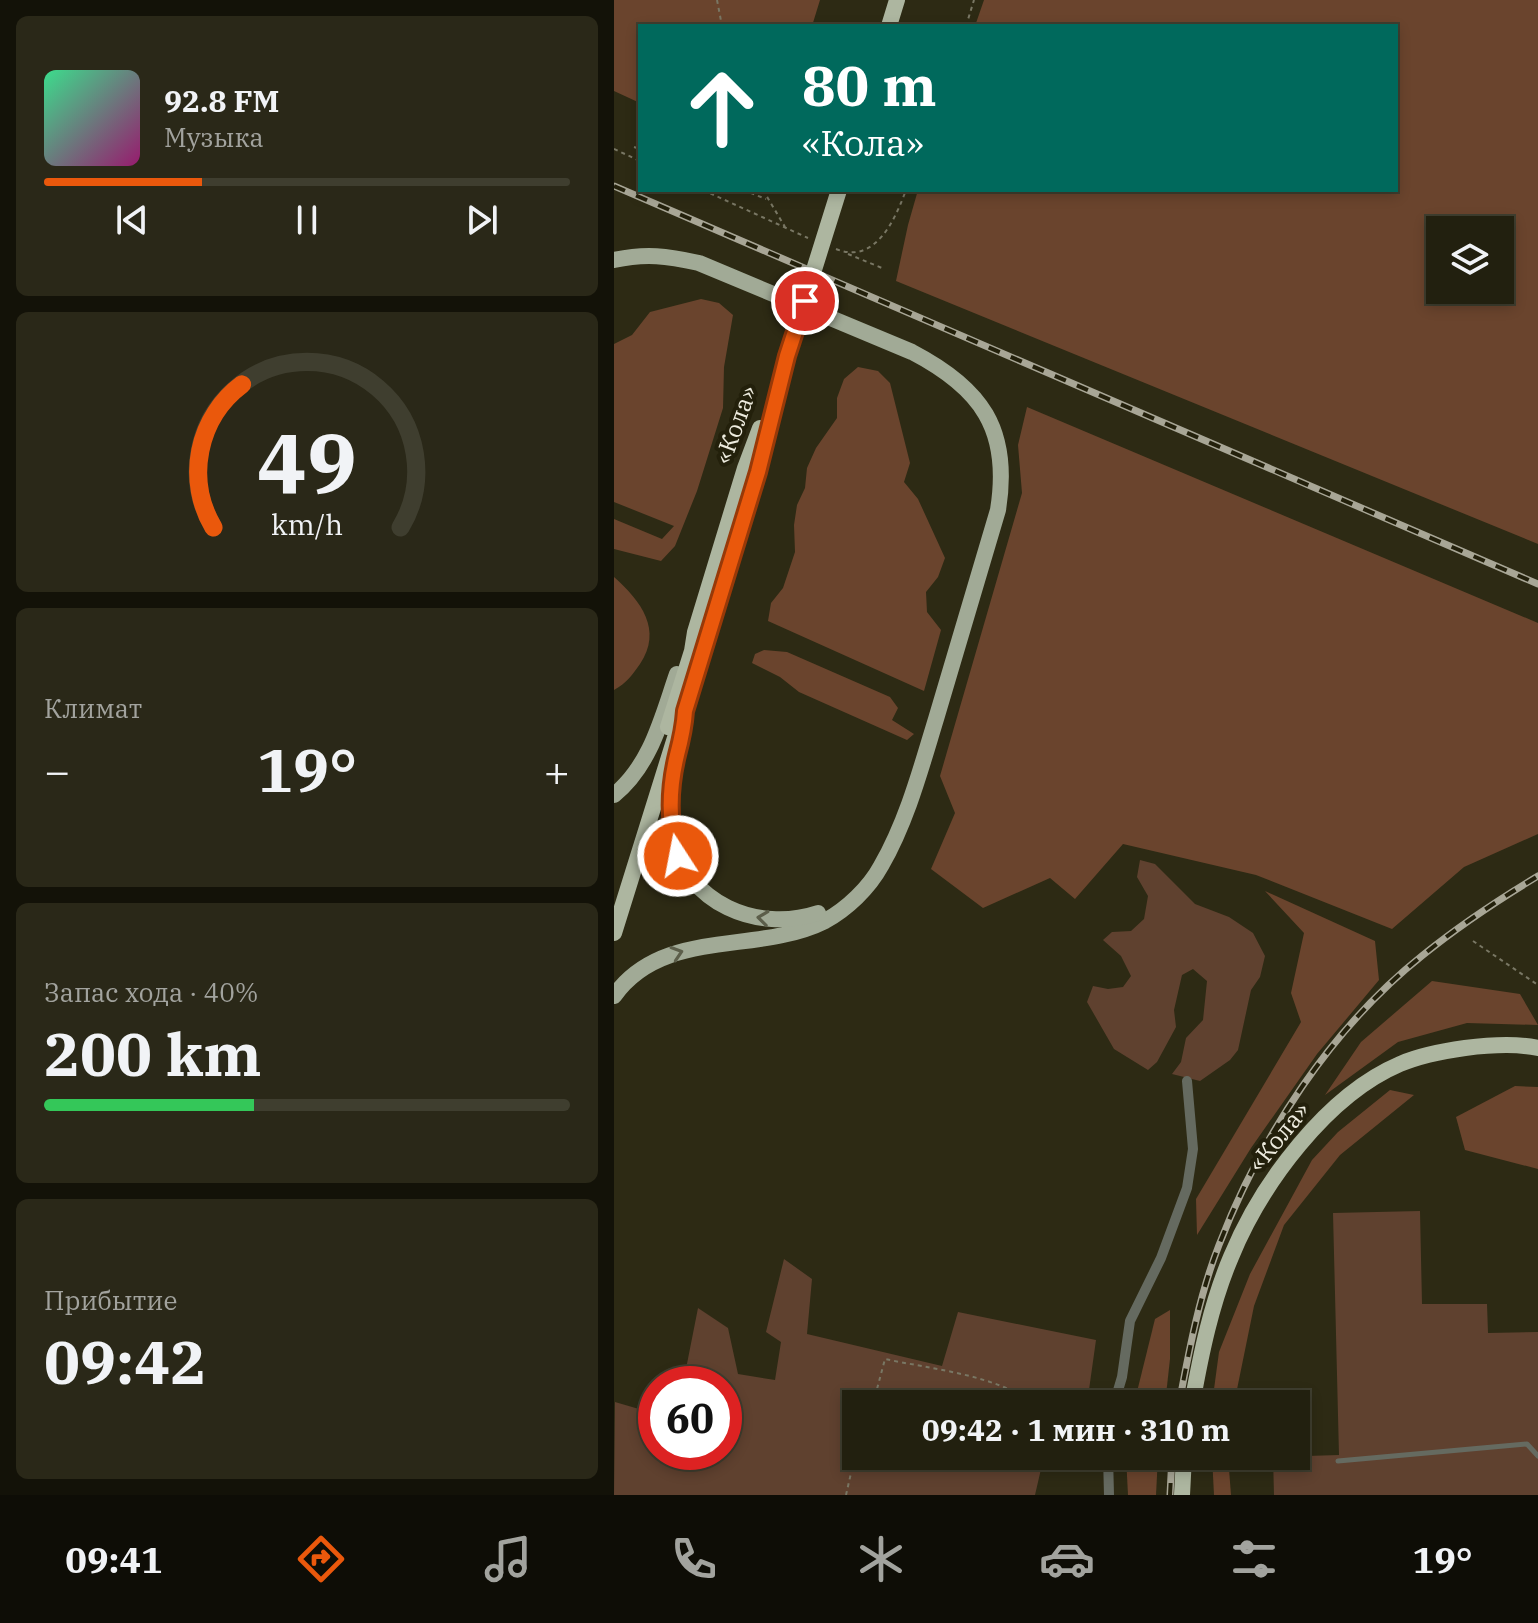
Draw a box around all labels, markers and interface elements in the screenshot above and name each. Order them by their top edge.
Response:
text: 80 m [802,49,937,121]
icon: ahead [670,56,774,160]
text: 92.8 FM [164,81,279,120]
text: «Кола» [802,119,924,166]
text: Музыка [164,120,264,154]
icon: previous [110,198,154,242]
icon: pause [285,198,329,242]
icon: next [460,198,504,242]
map controls [1426,216,1514,304]
button: layers [1426,216,1514,304]
pin [771,267,839,335]
icon: arrive [783,279,827,323]
street label: «Кола» [706,381,764,468]
text: 49 [257,408,357,516]
text: km/h [271,506,343,543]
text: Климат [44,691,142,725]
text: 19° [257,730,357,809]
text: − [44,742,70,799]
text: + [544,742,570,799]
position arrow [636,814,720,898]
one-way arrow [756,910,769,927]
one-way arrow [669,946,683,962]
text: Запас хода · 40% [44,975,259,1009]
text: 200 km [44,1014,262,1093]
street label: «Кола» [1240,1095,1316,1178]
text: Прибытие [44,1283,177,1317]
text: 09:42 [44,1322,206,1401]
speed limit sign: 60 [638,1366,742,1470]
text: 09:42 · 1 мин · 310 m [922,1410,1230,1449]
icon: directions [293,1531,349,1587]
icon: music [480,1531,536,1587]
icon: phone [666,1531,722,1587]
icon: climate [853,1531,909,1587]
icon: car [1039,1531,1095,1587]
icon: filters [1226,1531,1282,1587]
text: 09:41 [65,1536,163,1583]
text: 19° [1413,1536,1473,1583]

